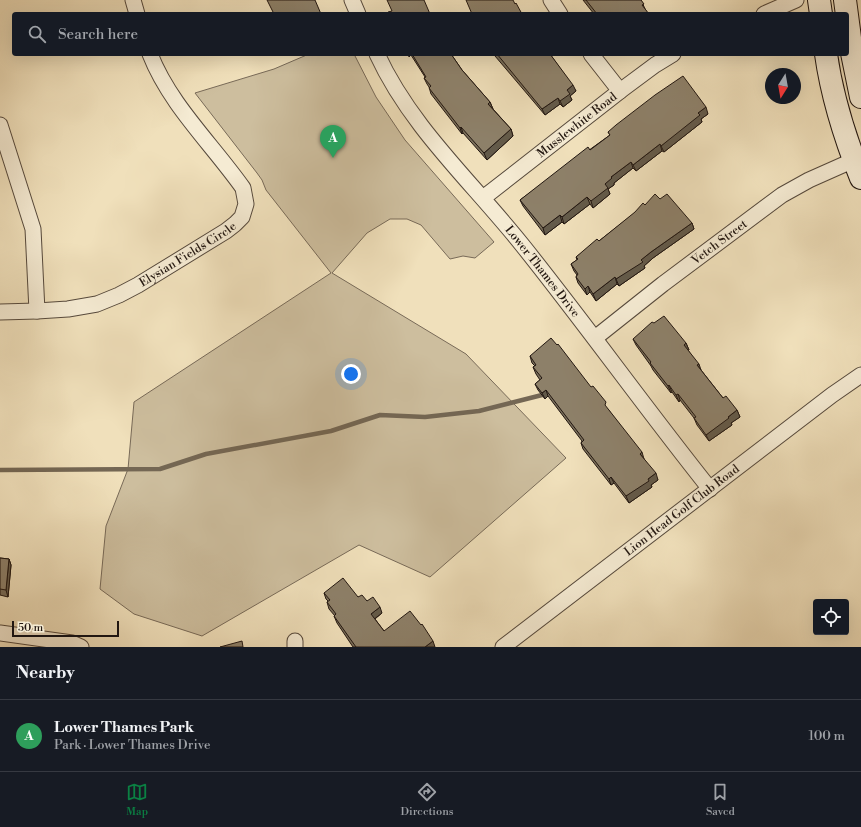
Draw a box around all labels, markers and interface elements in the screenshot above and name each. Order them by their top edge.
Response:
search box [12,12,849,56]
icon: search [26,23,48,45]
text: Search here [58,25,138,44]
north arrow [765,68,801,104]
street label: Musslewhite Road [534,89,620,161]
pin: A [320,125,346,158]
street label: Vetch Street [687,216,751,268]
street label: Elysian Fields Circle [136,218,239,290]
street label: Lower Thames Drive [502,222,583,320]
your location [341,364,361,384]
street label: Lion Head Golf Club Road [621,461,742,559]
map controls [813,599,849,635]
button: locate [813,599,849,635]
scale bar [12,619,119,638]
text: 50 m [18,621,43,635]
text: Nearby [16,662,75,684]
text: Lower Thames Park [54,718,194,737]
text: A [24,728,34,744]
text: 100 m [809,728,845,744]
text: Park · Lower Thames Drive [54,737,211,753]
tab: Map [126,781,148,819]
tab: Directions [401,781,454,819]
tab: Saved [706,781,735,819]

